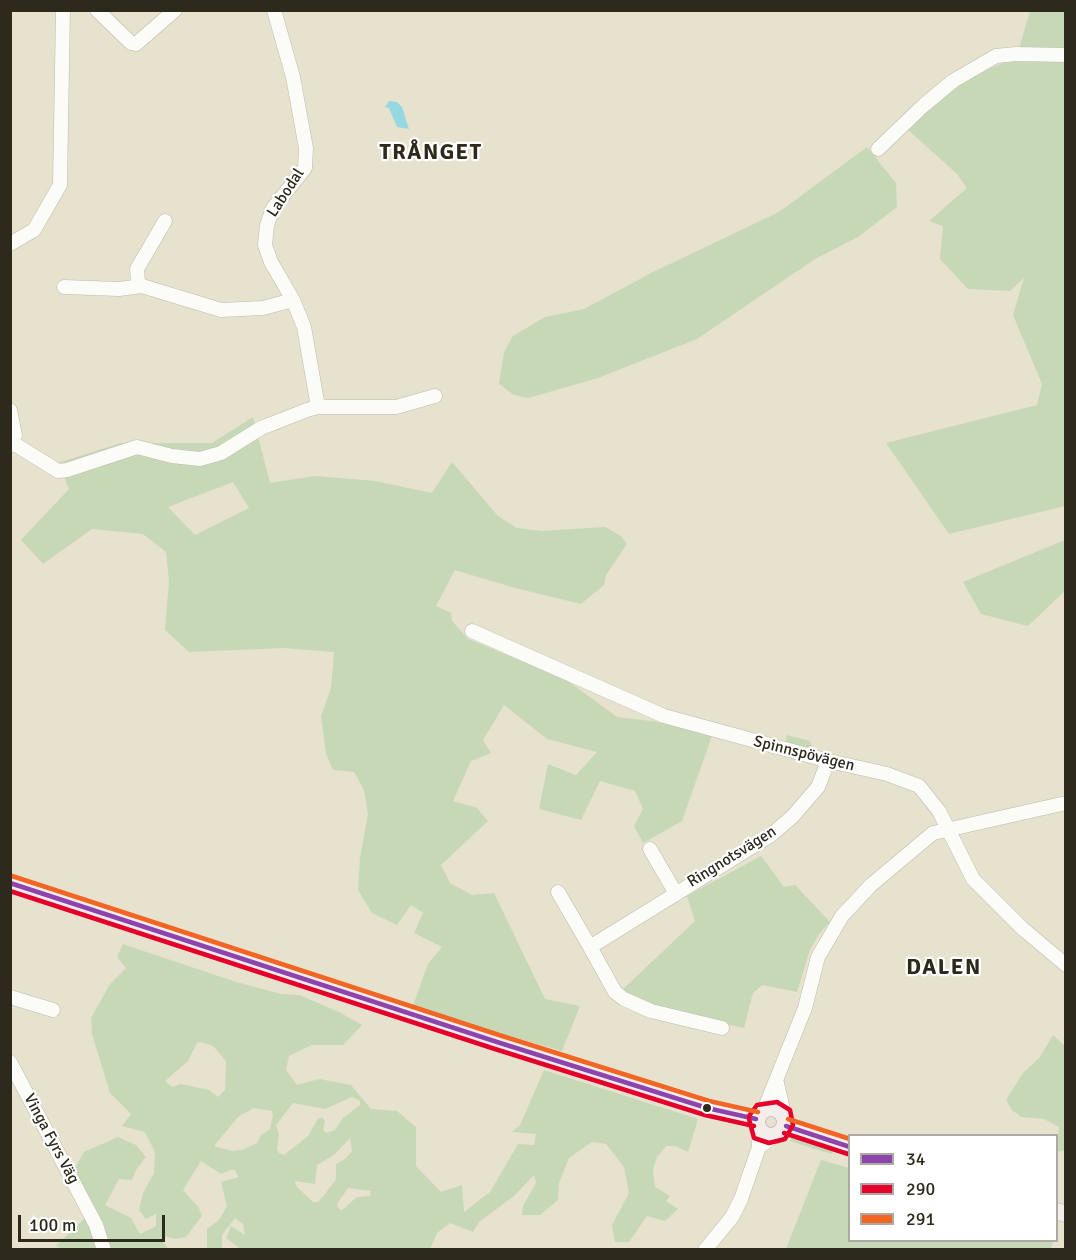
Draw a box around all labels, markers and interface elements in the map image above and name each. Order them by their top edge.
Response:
district label: TRÅNGET [380,140,482,166]
street label: Labodal [263,165,309,221]
street label: Spinnspövägen [752,732,856,776]
street label: Ringnotsvägen [684,822,780,892]
district label: DALEN [906,955,982,981]
street label: Vinga Fyrs Väg [19,1091,83,1187]
unlabelled marker [701,1102,713,1114]
legend [848,1134,1058,1242]
text: 34 [906,1148,925,1170]
text: 290 [906,1178,935,1200]
scale bar [21,1203,168,1241]
text: 291 [906,1208,935,1230]
text: 100 m [29,1214,76,1236]

